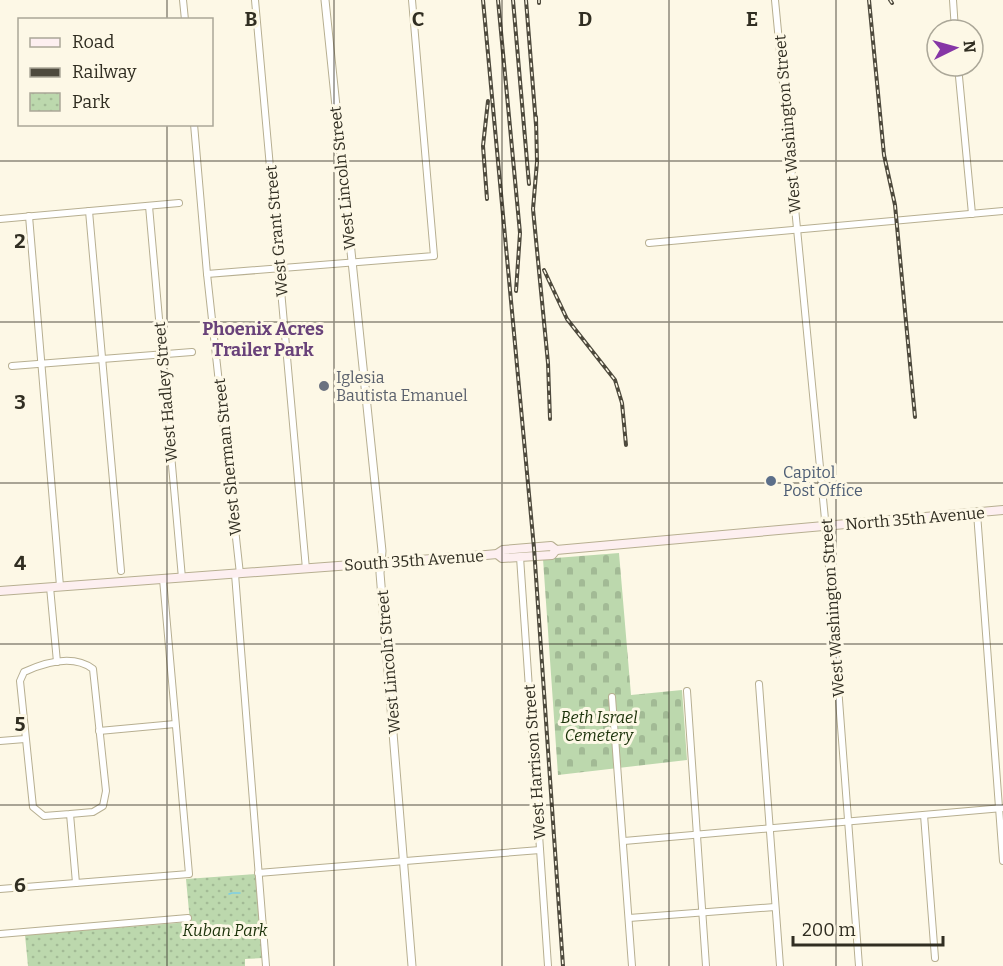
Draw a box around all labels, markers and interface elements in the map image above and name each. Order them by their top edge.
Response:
text: B [245,7,258,31]
text: C [412,7,424,31]
text: D [578,7,592,31]
text: E [746,7,758,31]
legend [18,18,213,126]
north arrow [925,18,985,78]
text: Road [72,31,115,53]
street label: West Washington Street [770,34,805,214]
text: N [959,40,979,54]
text: Railway [72,61,137,83]
text: Park [72,91,111,113]
street label: West Lincoln Street [325,105,359,251]
street label: West Grant Street [261,164,292,298]
text: 2 [14,229,26,253]
district label: Phoenix Acres Trailer Park [202,318,324,361]
street label: West Hadley Street [150,321,181,463]
place label: Iglesia Bautista Emanuel [336,368,468,405]
street label: West Sherman Street [210,377,245,537]
marker: Iglesia Bautista Emanuel [317,379,331,393]
text: 3 [14,390,26,414]
place label: Capitol Post Office [783,463,863,500]
marker: Capitol Post Office [764,474,778,488]
street label: North 35th Avenue [844,503,986,534]
street label: West Washington Street [817,518,848,698]
street label: South 35th Avenue [344,546,485,575]
text: 4 [14,551,26,575]
street label: West Lincoln Street [373,589,404,735]
street label: West Harrison Street [520,683,549,840]
park label: Beth Israel Cemetery [561,708,638,745]
text: 5 [15,712,26,736]
text: 6 [14,873,26,897]
scale bar [793,909,943,947]
text: 200 m [802,919,856,941]
park label: Kuban Park [182,921,268,940]

